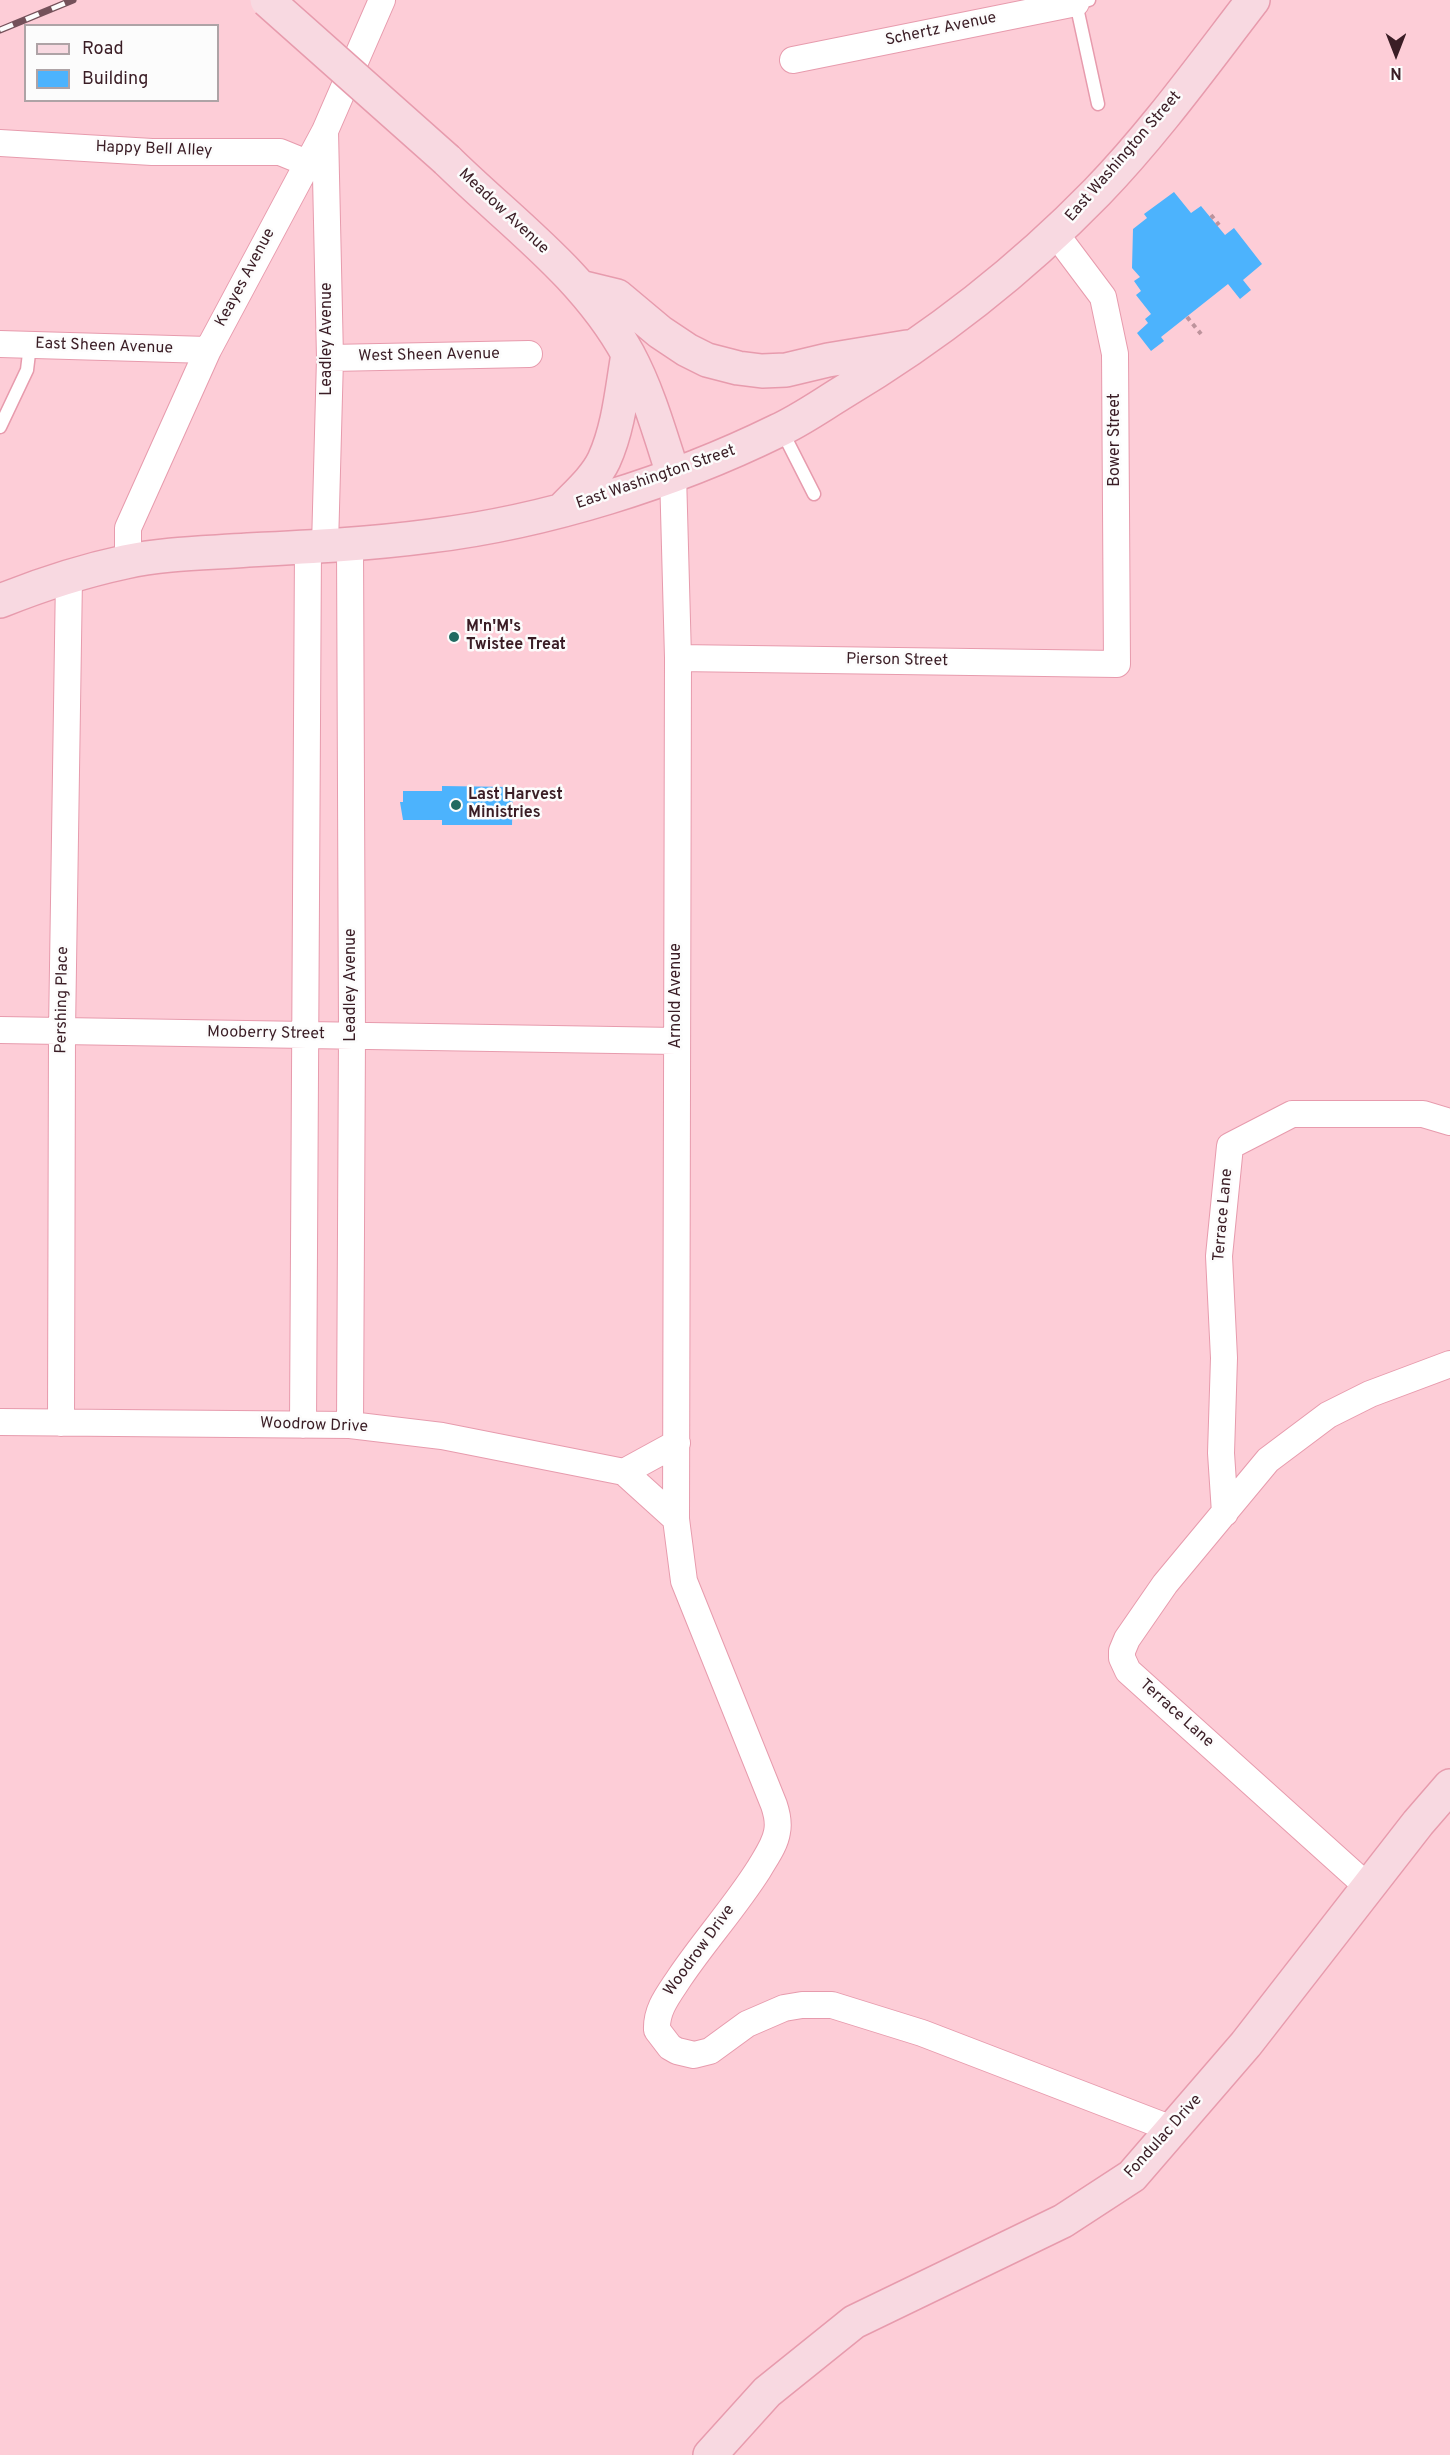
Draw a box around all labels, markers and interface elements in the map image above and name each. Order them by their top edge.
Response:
street label: Schertz Avenue [884,9,998,51]
legend [24,24,219,102]
north arrow [1366,24,1426,84]
text: Road [82,38,124,61]
text: N [1390,62,1402,82]
text: Building [82,68,148,91]
street label: East Washington Street [1062,88,1186,226]
street label: Happy Bell Alley [95,138,213,162]
street label: Meadow Avenue [454,165,552,259]
street label: Keayes Avenue [212,226,280,330]
street label: Leadley Avenue [318,282,338,396]
street label: East Sheen Avenue [35,335,173,359]
street label: West Sheen Avenue [358,345,500,367]
street label: Bower Street [1106,393,1126,487]
street label: East Washington Street [574,442,738,514]
place label: M'n'M's Twistee Treat [466,618,566,656]
marker: M'n'M's Twistee Treat [447,630,461,644]
street label: Pierson Street [846,651,948,671]
place label: Last Harvest Ministries [468,786,563,824]
marker: Last Harvest Ministries [449,798,463,812]
street label: Leadley Avenue [342,928,362,1042]
street label: Arnold Avenue [667,943,687,1049]
street label: Pershing Place [52,946,74,1054]
street label: Mooberry Street [207,1023,325,1045]
street label: Terrace Lane [1210,1168,1238,1262]
street label: Woodrow Drive [260,1415,368,1437]
street label: Terrace Lane [1135,1676,1217,1752]
street label: Woodrow Drive [660,1902,740,2000]
street label: Fondulac Drive [1121,2091,1207,2183]

